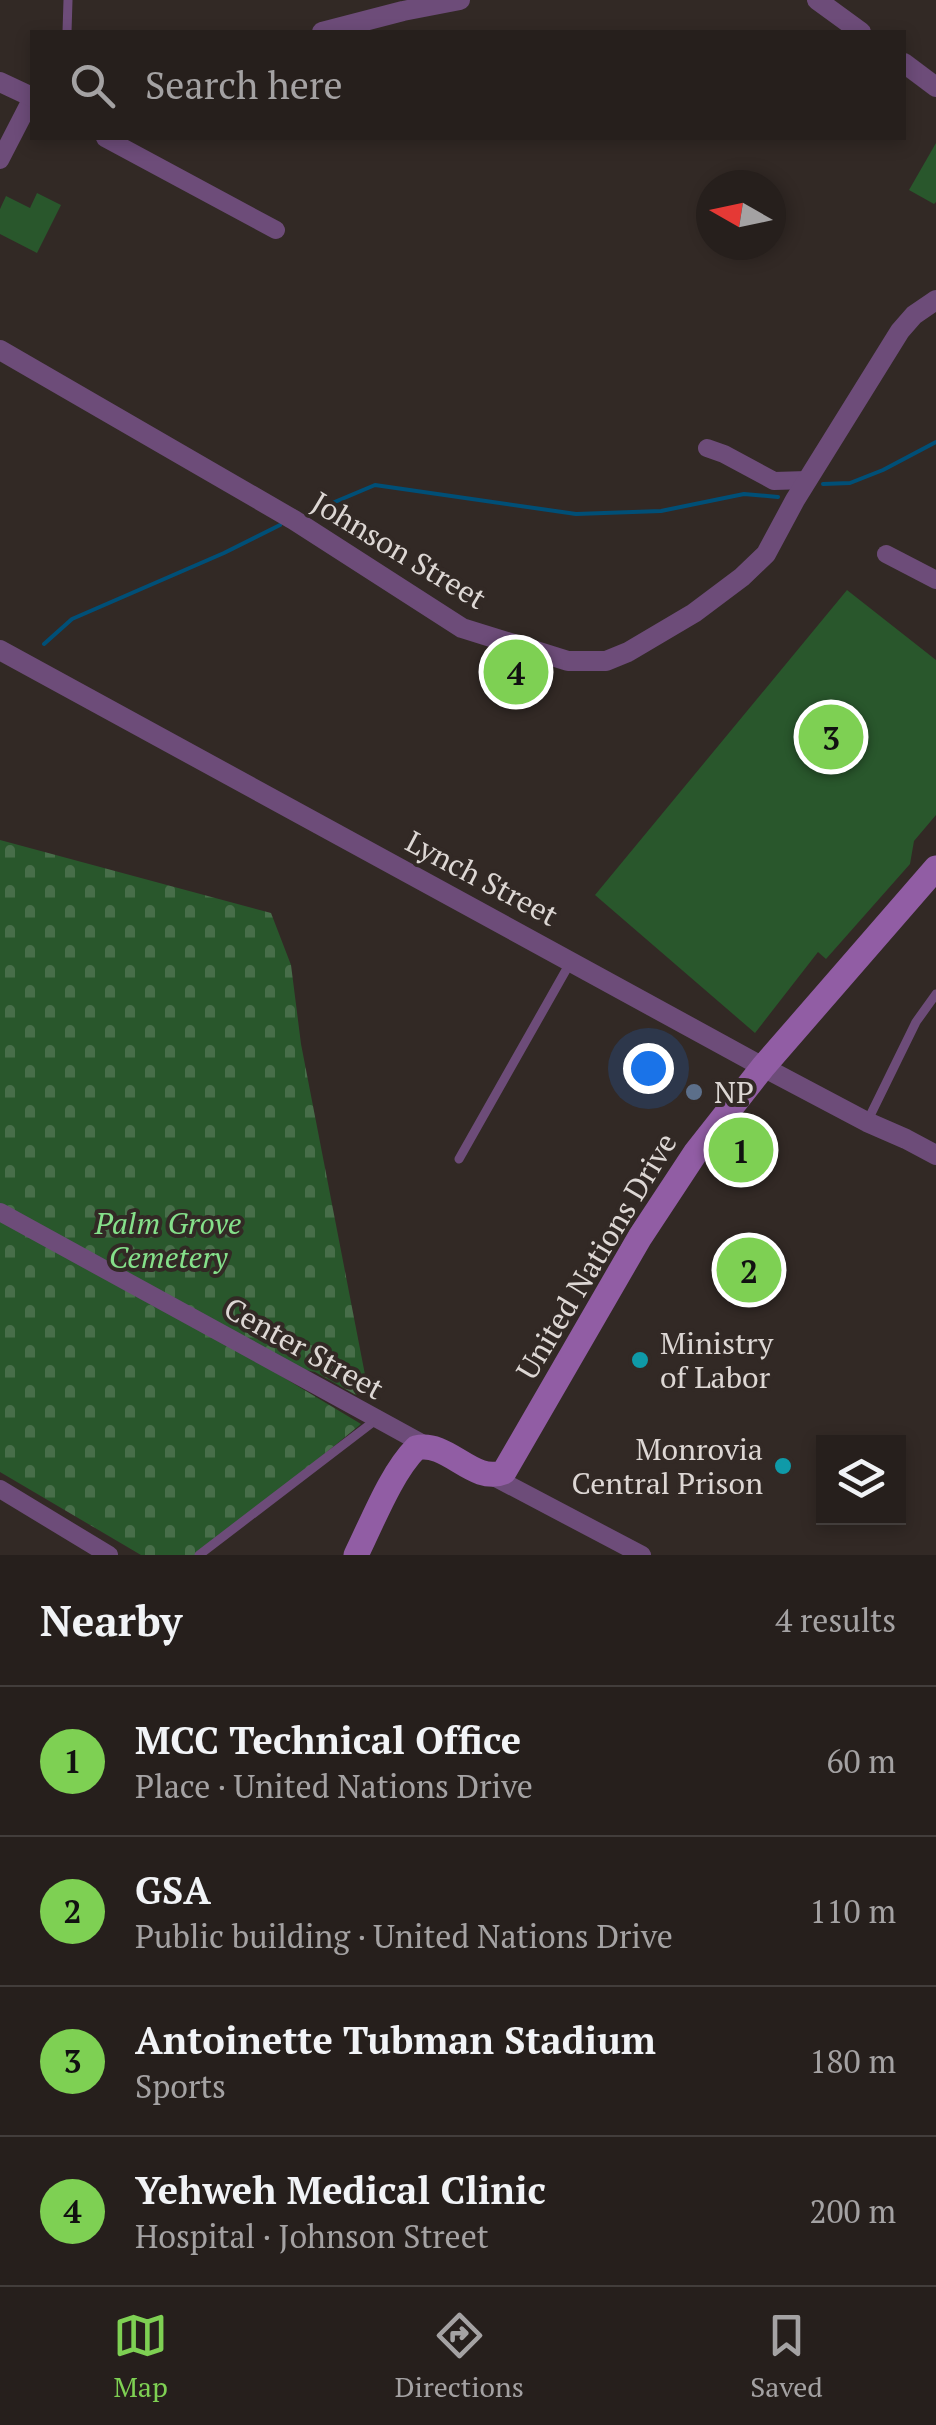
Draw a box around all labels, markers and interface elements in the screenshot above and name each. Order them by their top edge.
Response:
search box [30,30,906,140]
icon: search [65,58,120,113]
text: Search here [145,60,343,110]
north arrow [696,170,786,260]
street label: Johnson Street [304,482,494,618]
pin: 4 [484,634,548,710]
pin: 3 [798,700,864,774]
street label: Lynch Street [399,821,565,935]
your location [623,1043,674,1094]
place label: NP [714,1072,754,1112]
marker: NP [683,1081,705,1103]
pin: 1 [708,1112,774,1188]
street label: United Nations Drive [507,1125,685,1387]
park label: Palm Grove Cemetery [94,1203,242,1277]
pin: 2 [716,1232,782,1308]
street label: Center Street [217,1288,391,1408]
place label: Ministry of Labor [660,1323,774,1397]
marker: Ministry of Labor [629,1349,651,1371]
place label: Monrovia Central Prison [572,1429,763,1503]
map controls [816,1435,906,1525]
button: layers [816,1435,906,1525]
marker: Monrovia Central Prison [772,1455,794,1477]
text: Nearby [40,1592,182,1648]
text: 4 results [775,1599,896,1641]
text: MCC Technical Office [135,1715,521,1765]
text: 1 [63,1740,82,1782]
text: 60 m [826,1740,896,1782]
text: Place · United Nations Drive [135,1765,533,1807]
text: GSA [135,1865,211,1915]
text: 2 [63,1890,82,1932]
text: 110 m [809,1890,896,1932]
text: Public building · United Nations Drive [135,1915,673,1957]
text: Antoinette Tubman Stadium [135,2015,656,2065]
text: 3 [63,2040,82,2082]
text: 180 m [809,2040,896,2082]
text: Sports [135,2065,226,2107]
text: Yehweh Medical Clinic [135,2165,546,2215]
text: 4 [63,2190,82,2232]
text: 200 m [809,2190,896,2232]
text: Hospital · Johnson Street [135,2215,489,2257]
tab: Map [113,2308,168,2405]
tab: Directions [395,2308,524,2405]
tab: Saved [750,2308,823,2405]

